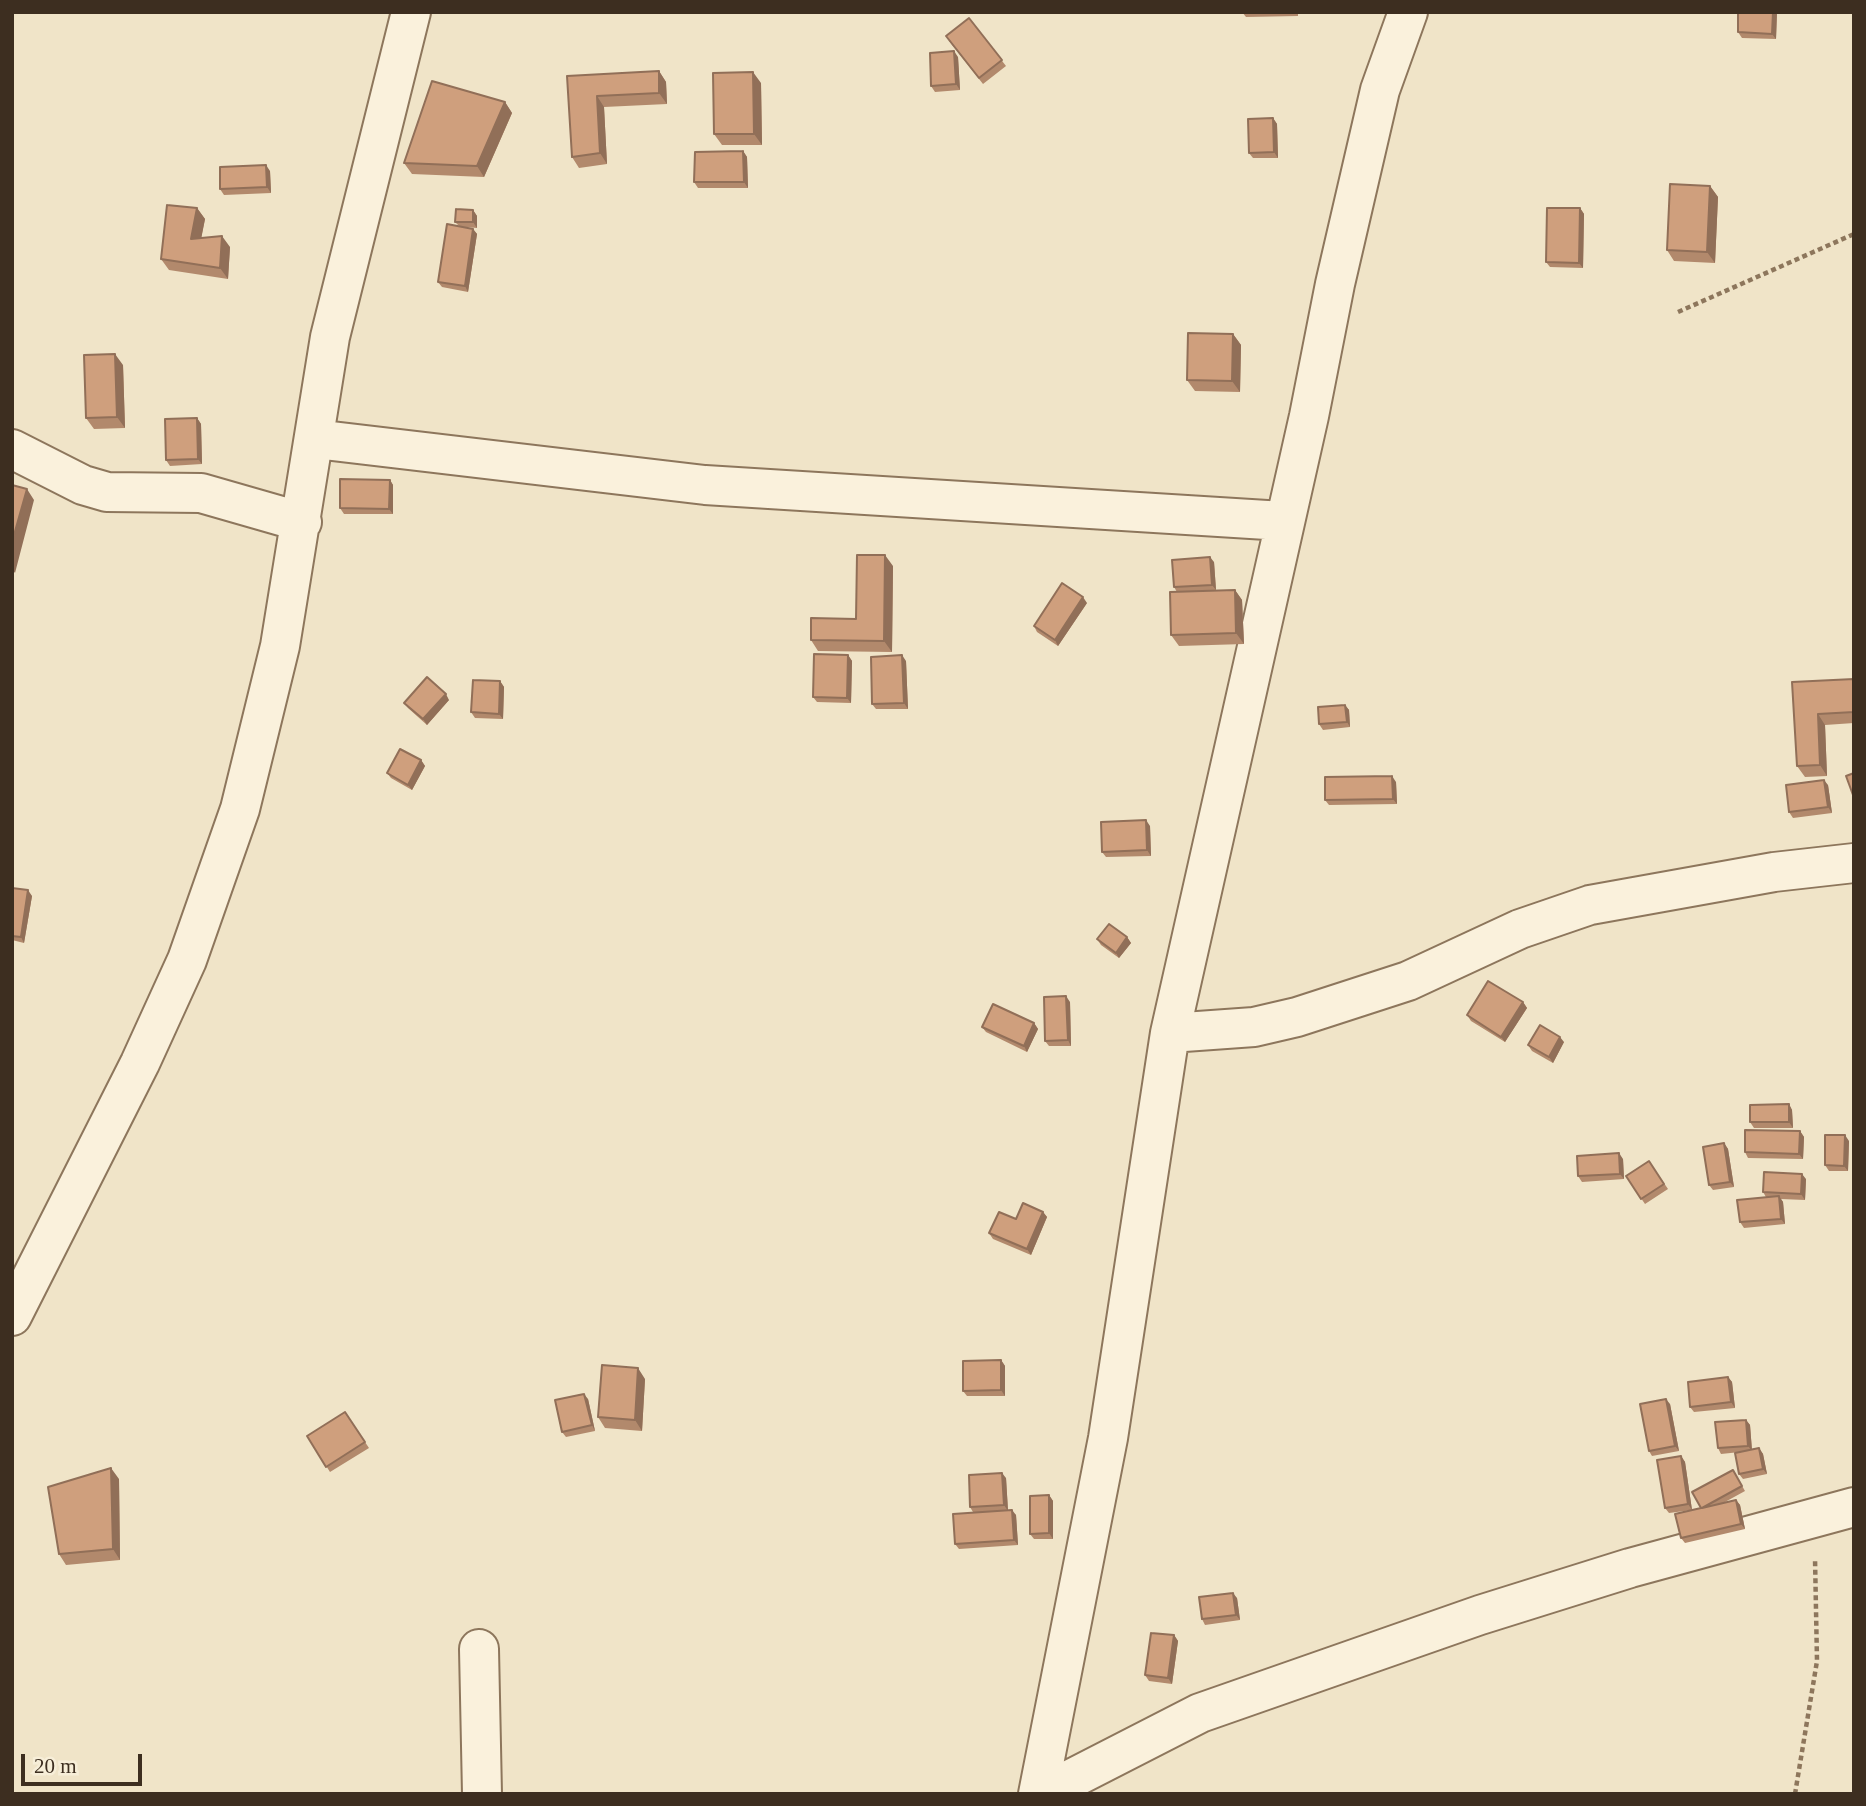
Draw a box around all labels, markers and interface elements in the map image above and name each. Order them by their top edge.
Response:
scale bar [24,1740,145,1784]
text: 20 m [34,1754,77,1778]

